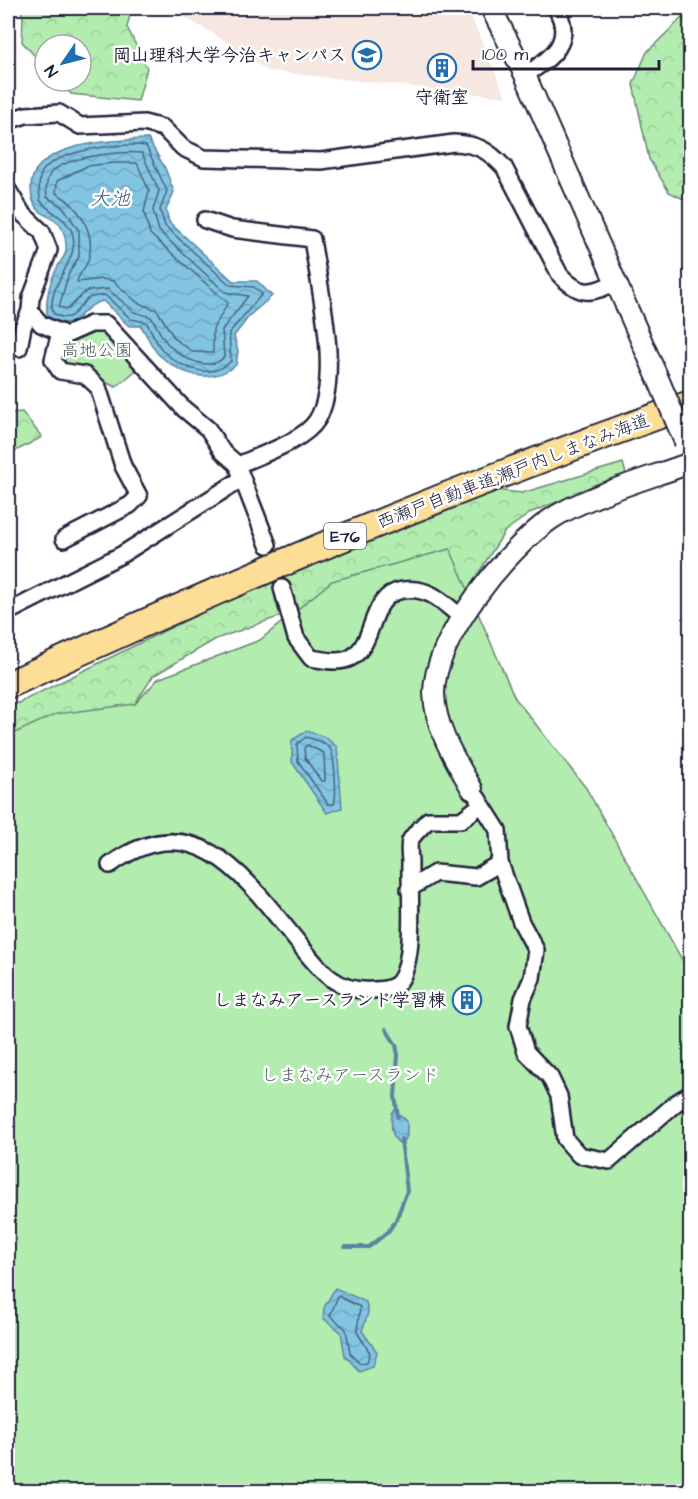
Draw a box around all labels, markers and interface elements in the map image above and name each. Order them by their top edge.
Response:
north arrow [33,33,93,93]
scale bar [473,33,659,71]
school or university icon: 岡山理科大学今治キャンパス [351,39,383,71]
text: 100 m [482,42,528,67]
place label: 岡山理科大学今治キャンパス [113,43,346,68]
building icon: 守衛室 [426,52,458,84]
text: N [40,61,63,81]
place label: 守衛室 [415,85,469,110]
water label: 大池 [90,185,131,213]
park label: 高地公園 [61,338,133,363]
street label: 西瀬戸自動車道;瀬戸内しまなみ海道 [373,408,653,535]
road number: E76 [324,523,366,549]
building icon: しまなみアースランド学習棟 [451,984,483,1016]
place label: しまなみアースランド学習棟 [214,988,446,1013]
park label: しまなみアースランド [261,1063,439,1088]

